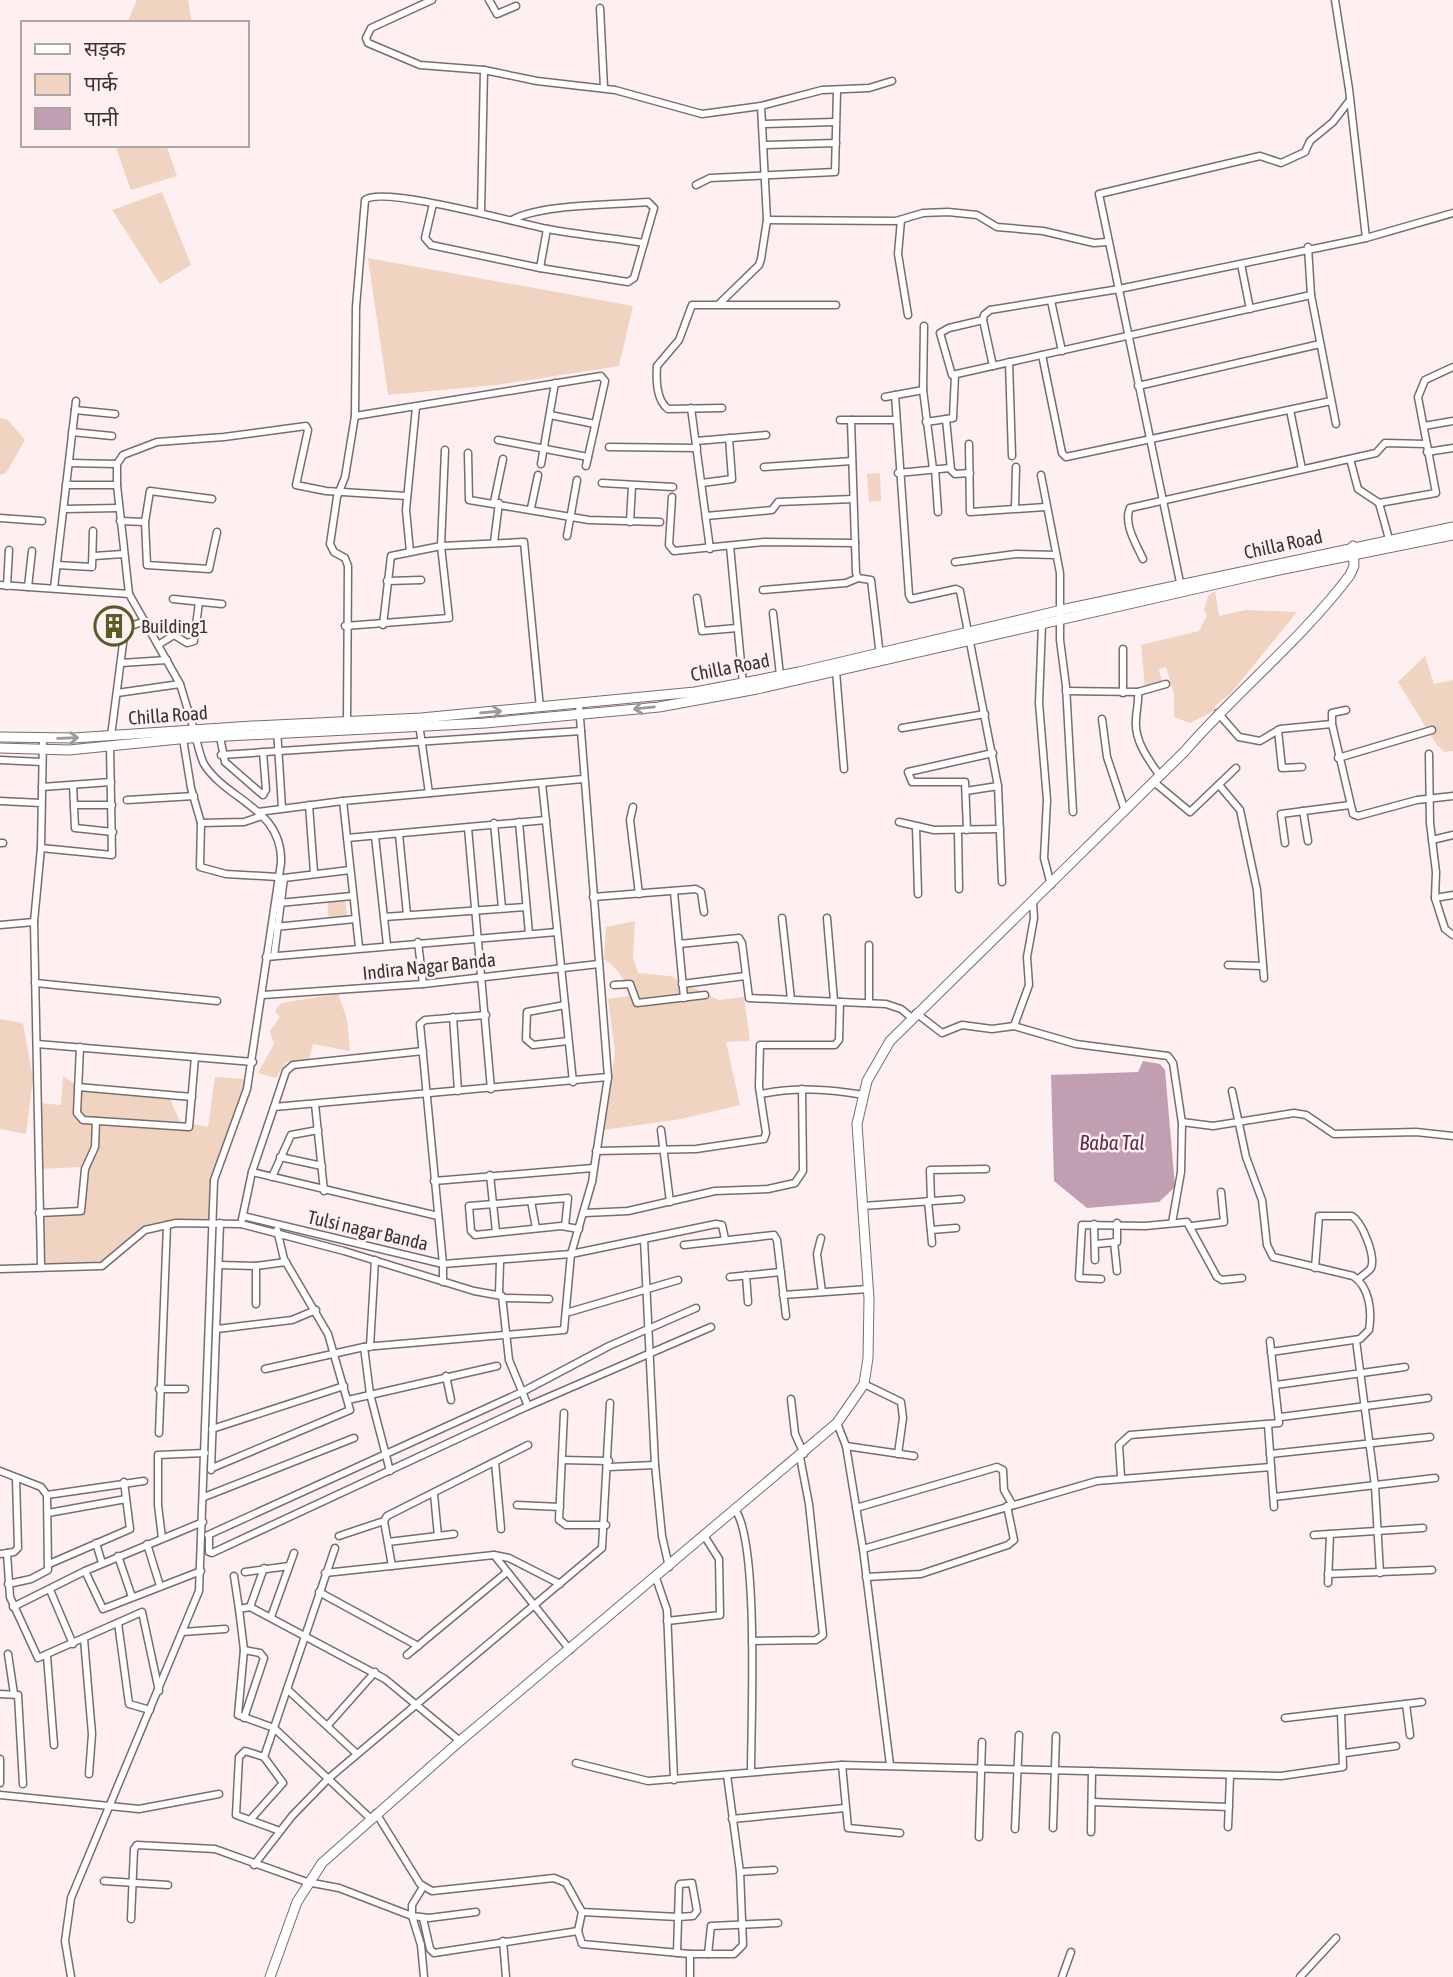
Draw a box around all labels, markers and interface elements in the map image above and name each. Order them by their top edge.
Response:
legend [21,21,248,147]
text: सड़क [84,36,126,60]
text: पार्क [84,71,118,95]
text: पानी [84,106,119,130]
street label: Chilla Road [1242,525,1324,563]
building icon: Building1 [93,605,135,647]
place label: Building1 [141,615,208,637]
street label: Chilla Road [689,649,771,685]
street label: Chilla Road [127,701,209,729]
one-way arrow [633,702,656,715]
one-way arrow [479,705,502,718]
one-way arrow [56,732,79,745]
street label: Indira Nagar Banda [361,948,497,984]
water label: Baba Tal [1079,1130,1145,1154]
street label: Tulsi nagar Banda [306,1205,430,1255]

